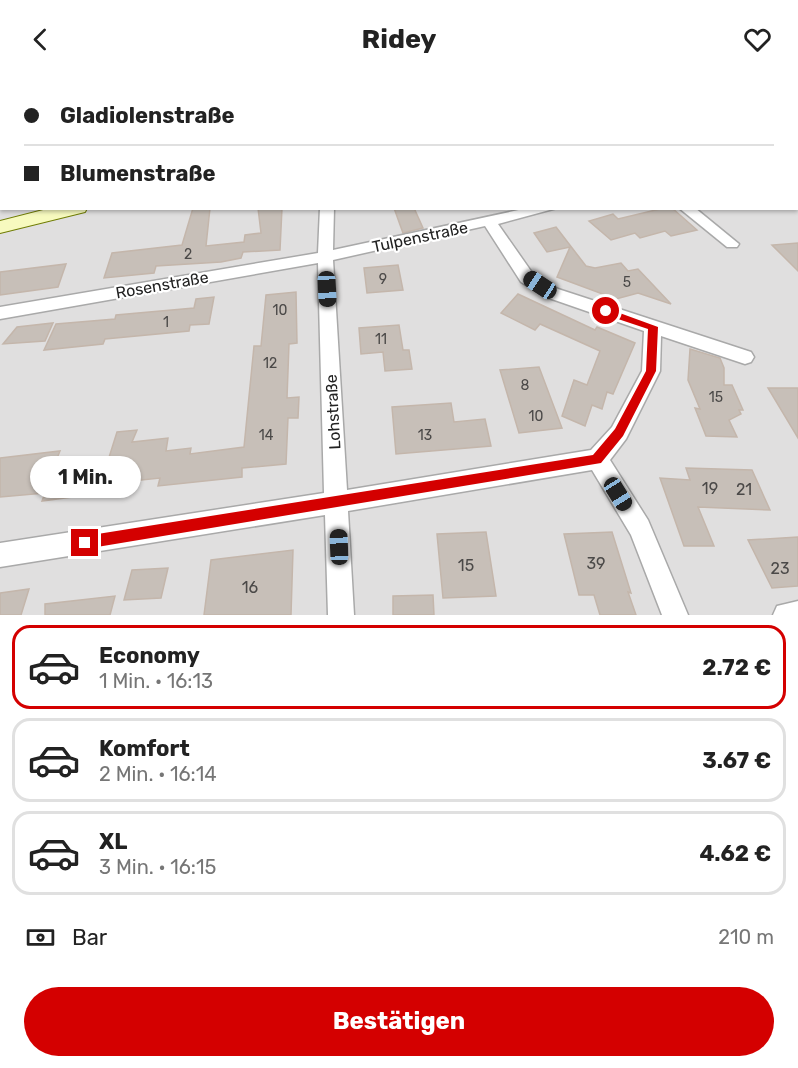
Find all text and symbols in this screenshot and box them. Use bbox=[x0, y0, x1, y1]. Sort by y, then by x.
icon: back bbox=[24, 23, 57, 56]
text: Ridey bbox=[362, 23, 436, 55]
icon: heart bbox=[741, 23, 774, 56]
text: Gladiolenstraße bbox=[60, 102, 235, 129]
text: Blumenstraße bbox=[60, 160, 216, 187]
street label: Tulpenstraße bbox=[370, 218, 470, 256]
house number: 2 bbox=[184, 246, 192, 263]
street label: Rosenstraße bbox=[114, 267, 210, 303]
car bbox=[520, 268, 560, 302]
car bbox=[317, 271, 337, 307]
house number: 9 bbox=[379, 271, 387, 288]
house number: 5 bbox=[623, 274, 631, 291]
route start bbox=[592, 297, 619, 324]
house number: 10 bbox=[273, 302, 288, 319]
house number: 1 bbox=[163, 314, 169, 331]
house number: 11 bbox=[375, 331, 387, 348]
house number: 12 bbox=[263, 355, 277, 372]
street label: Lohstraße bbox=[322, 374, 344, 450]
house number: 8 bbox=[521, 377, 530, 394]
house number: 15 bbox=[709, 389, 723, 406]
house number: 10 bbox=[529, 408, 544, 425]
house number: 14 bbox=[259, 427, 274, 444]
house number: 13 bbox=[418, 427, 432, 444]
callout: 1 Min. bbox=[29, 456, 140, 498]
text: 1 Min. bbox=[58, 465, 113, 489]
car bbox=[601, 474, 635, 514]
house number: 19 bbox=[702, 479, 718, 498]
house number: 21 bbox=[736, 480, 752, 499]
route end bbox=[71, 529, 98, 556]
car bbox=[329, 529, 349, 565]
house number: 39 bbox=[586, 554, 606, 573]
house number: 15 bbox=[458, 556, 474, 575]
house number: 23 bbox=[770, 559, 790, 578]
house number: 16 bbox=[242, 578, 259, 597]
icon: car bbox=[27, 640, 81, 694]
text: Economy bbox=[99, 642, 200, 669]
text: 2.72 € bbox=[702, 654, 771, 681]
text: 1 Min. · 16:13 bbox=[99, 669, 213, 693]
icon: car bbox=[27, 733, 81, 787]
text: Komfort bbox=[99, 735, 190, 762]
text: 3.67 € bbox=[702, 747, 771, 774]
text: 2 Min. · 16:14 bbox=[99, 762, 217, 786]
icon: car bbox=[27, 826, 81, 880]
text: XL bbox=[99, 828, 127, 855]
text: 4.62 € bbox=[699, 840, 771, 867]
text: 3 Min. · 16:15 bbox=[99, 855, 216, 879]
icon: cash bbox=[24, 921, 57, 954]
text: Bar bbox=[72, 924, 107, 951]
text: 210 m bbox=[718, 925, 774, 949]
button: Bestätigen bbox=[24, 987, 774, 1056]

